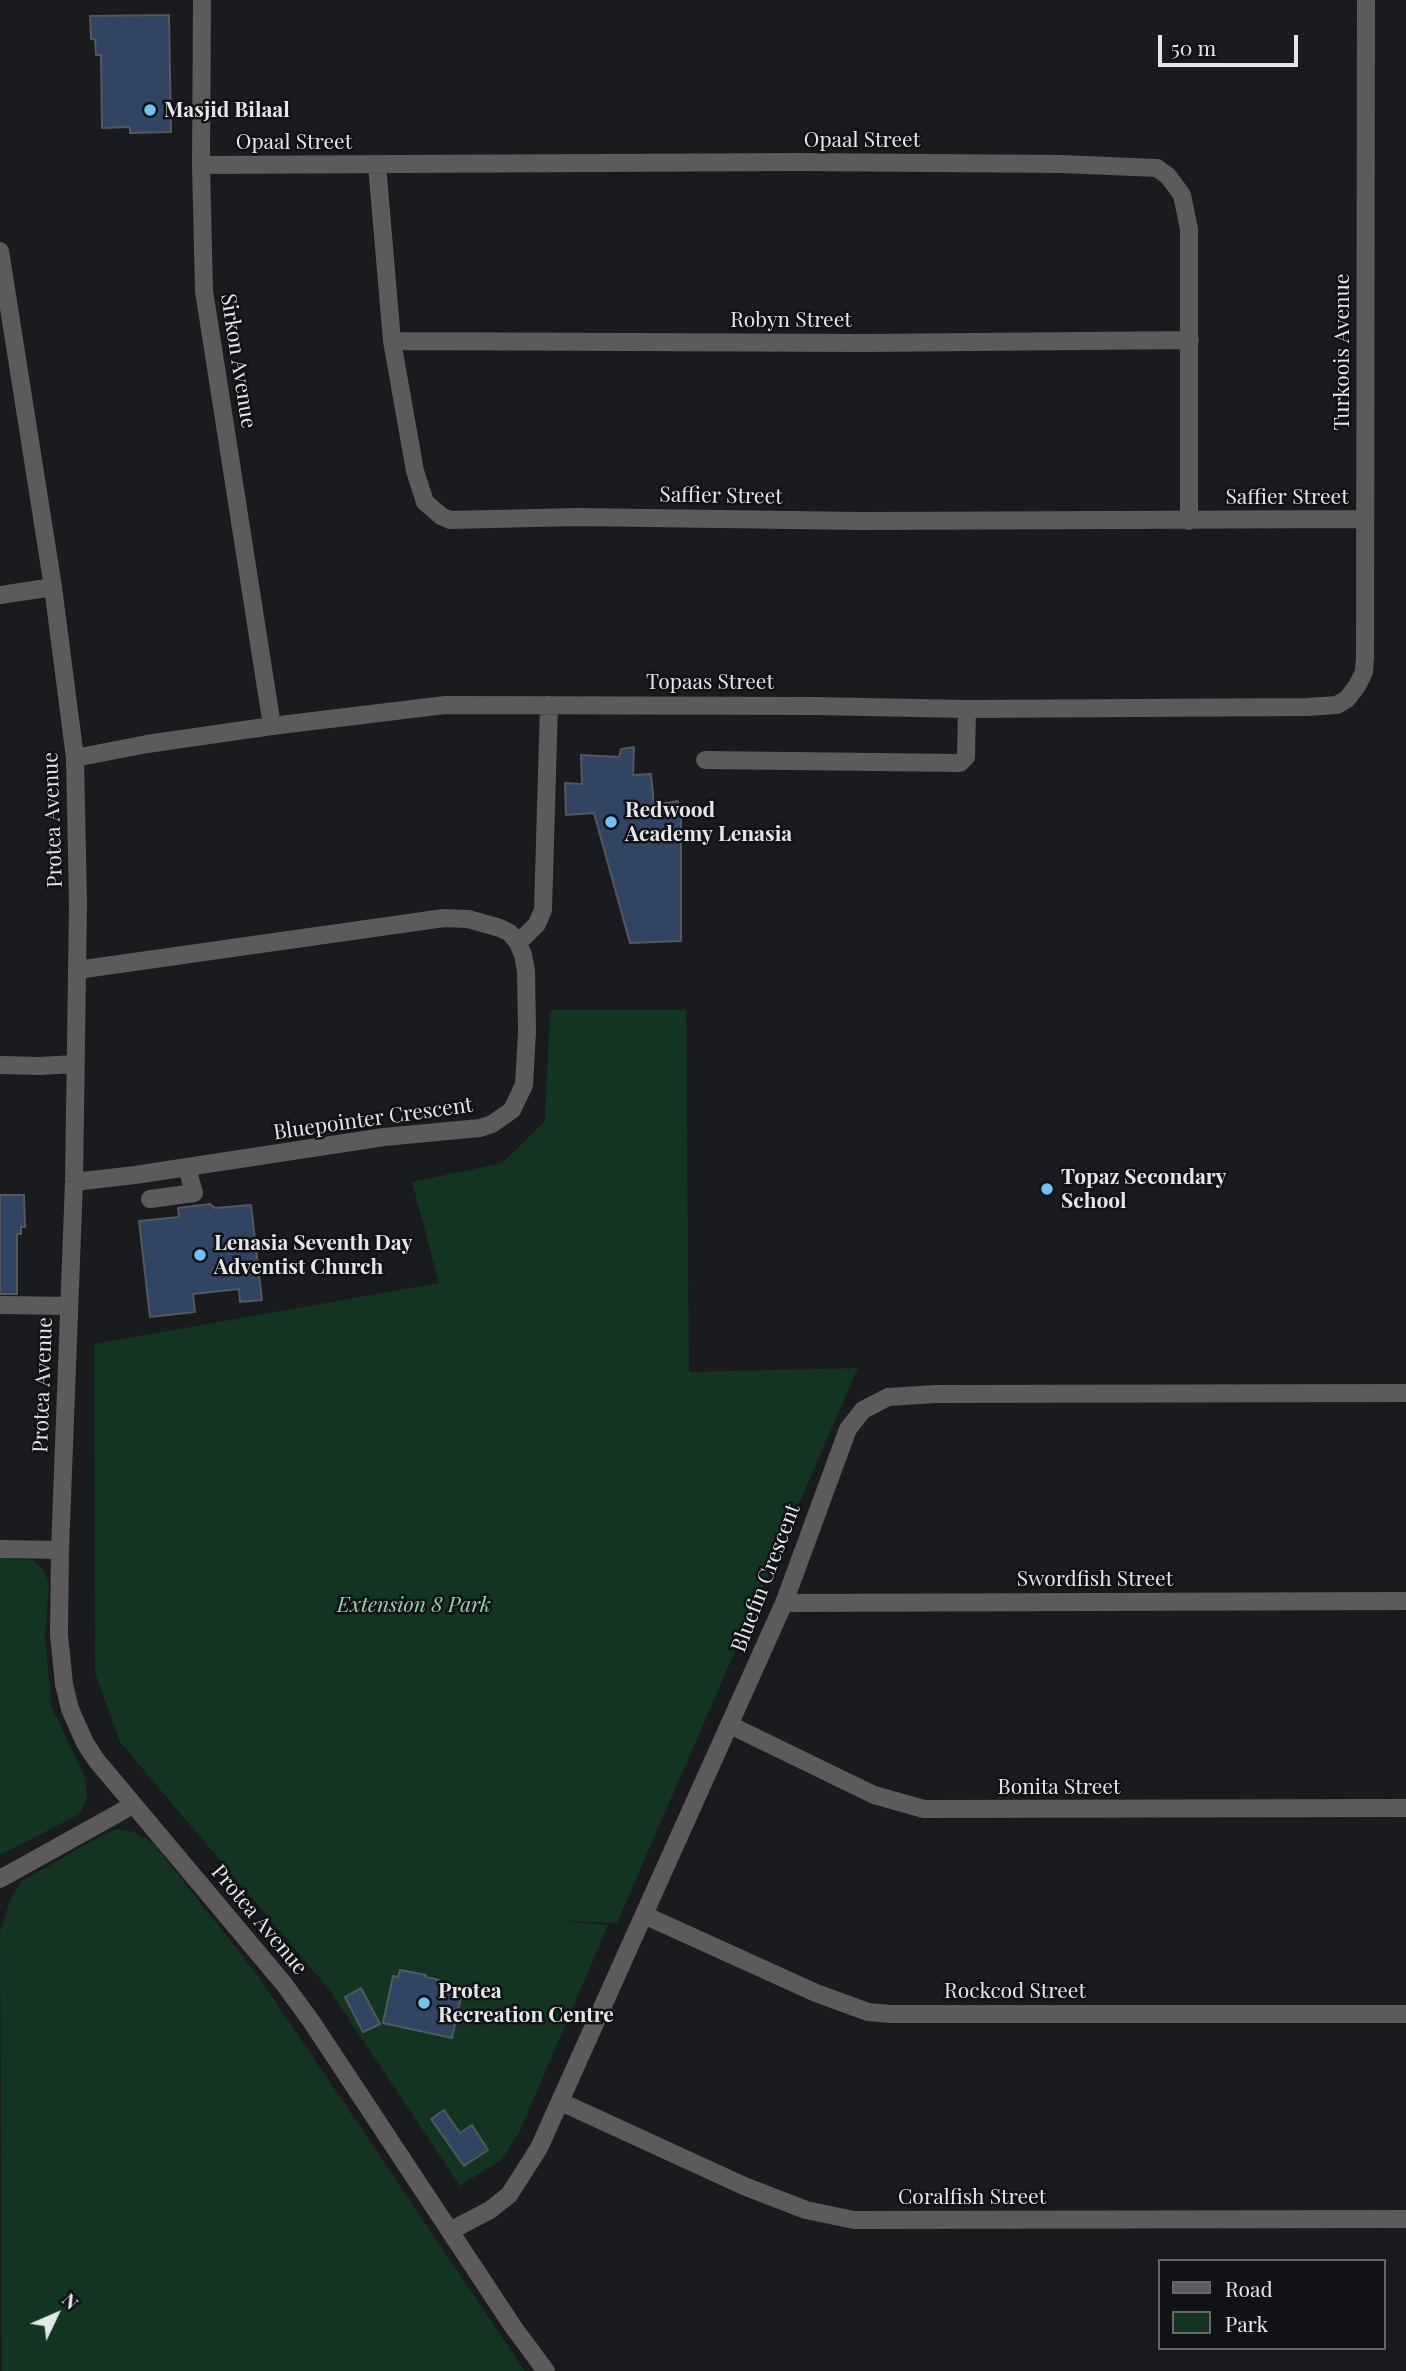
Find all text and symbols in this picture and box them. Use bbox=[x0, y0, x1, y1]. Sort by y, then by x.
scale bar bbox=[1161, 21, 1301, 65]
text: 50 m bbox=[1171, 33, 1216, 61]
place label: Masjid Bilaal bbox=[164, 97, 290, 123]
marker: Masjid Bilaal bbox=[142, 102, 158, 118]
street label: Opaal Street bbox=[804, 127, 920, 153]
street label: Opaal Street bbox=[236, 129, 352, 155]
street label: Turkoois Avenue bbox=[1329, 274, 1355, 430]
street label: Sirkon Avenue bbox=[215, 292, 261, 430]
street label: Robyn Street bbox=[730, 307, 852, 333]
street label: Saffier Street bbox=[659, 482, 783, 510]
street label: Saffier Street bbox=[1225, 484, 1349, 510]
street label: Topaas Street bbox=[646, 669, 774, 695]
street label: Protea Avenue bbox=[38, 752, 68, 888]
place label: Redwood Academy Lenasia bbox=[625, 797, 792, 847]
marker: Redwood Academy Lenasia bbox=[603, 814, 619, 830]
street label: Bluepointer Crescent bbox=[272, 1093, 474, 1145]
place label: Topaz Secondary School bbox=[1061, 1164, 1227, 1214]
marker: Topaz Secondary School bbox=[1039, 1181, 1055, 1197]
place label: Lenasia Seventh Day Adventist Church bbox=[214, 1230, 412, 1280]
marker: Lenasia Seventh Day Adventist Church bbox=[192, 1247, 208, 1263]
street label: Protea Avenue bbox=[28, 1317, 58, 1453]
street label: Bluefin Crescent bbox=[726, 1500, 806, 1656]
street label: Swordfish Street bbox=[1017, 1566, 1173, 1592]
park label: Extension 8 Park bbox=[337, 1592, 491, 1618]
street label: Bonita Street bbox=[998, 1774, 1120, 1800]
street label: Protea Avenue bbox=[206, 1860, 312, 1980]
place label: Protea Recreation Centre bbox=[438, 1978, 614, 2028]
street label: Rockcod Street bbox=[944, 1978, 1086, 2004]
marker: Protea Recreation Centre bbox=[416, 1995, 432, 2011]
street label: Coralfish Street bbox=[898, 2184, 1046, 2210]
legend bbox=[1158, 2259, 1385, 2350]
text: Road bbox=[1225, 2274, 1273, 2302]
north arrow bbox=[21, 2280, 91, 2350]
text: N bbox=[57, 2286, 85, 2314]
text: Park bbox=[1225, 2309, 1268, 2337]

